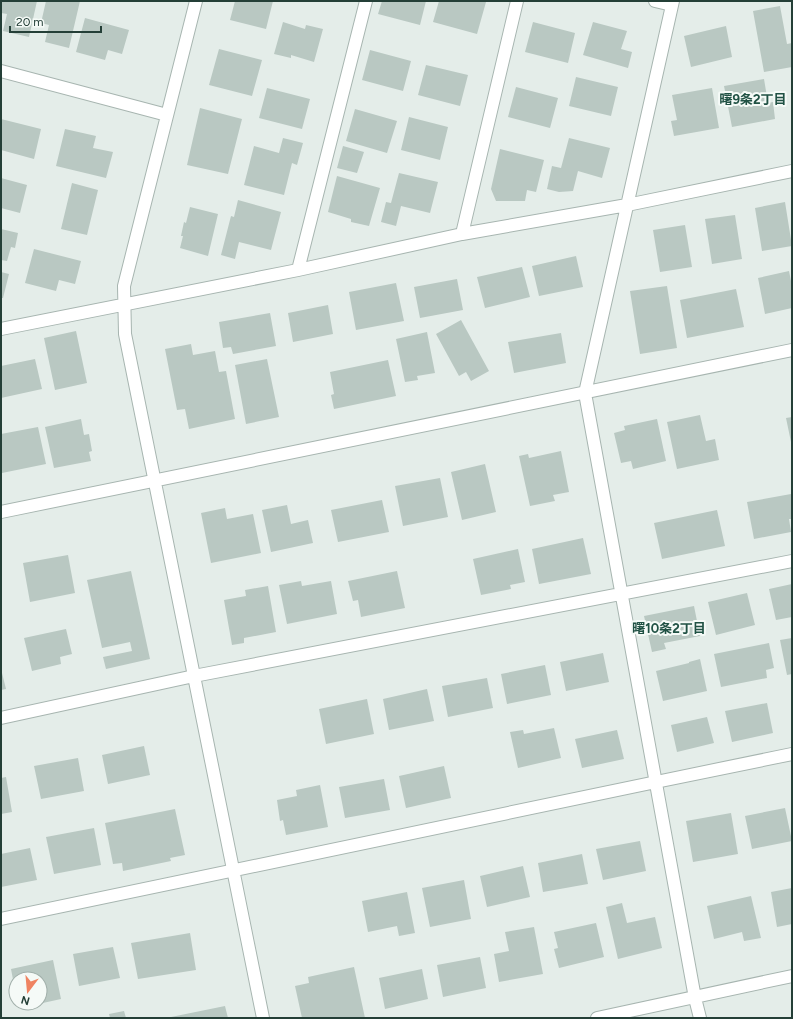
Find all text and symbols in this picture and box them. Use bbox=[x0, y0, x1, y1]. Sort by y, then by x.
scale bar bbox=[10, 8, 101, 34]
text: 20 m bbox=[16, 15, 44, 29]
district label: 曙9条2丁目 bbox=[719, 92, 787, 107]
district label: 曙10条2丁目 bbox=[632, 621, 706, 636]
north arrow bbox=[8, 971, 48, 1011]
text: N bbox=[19, 993, 31, 1008]

